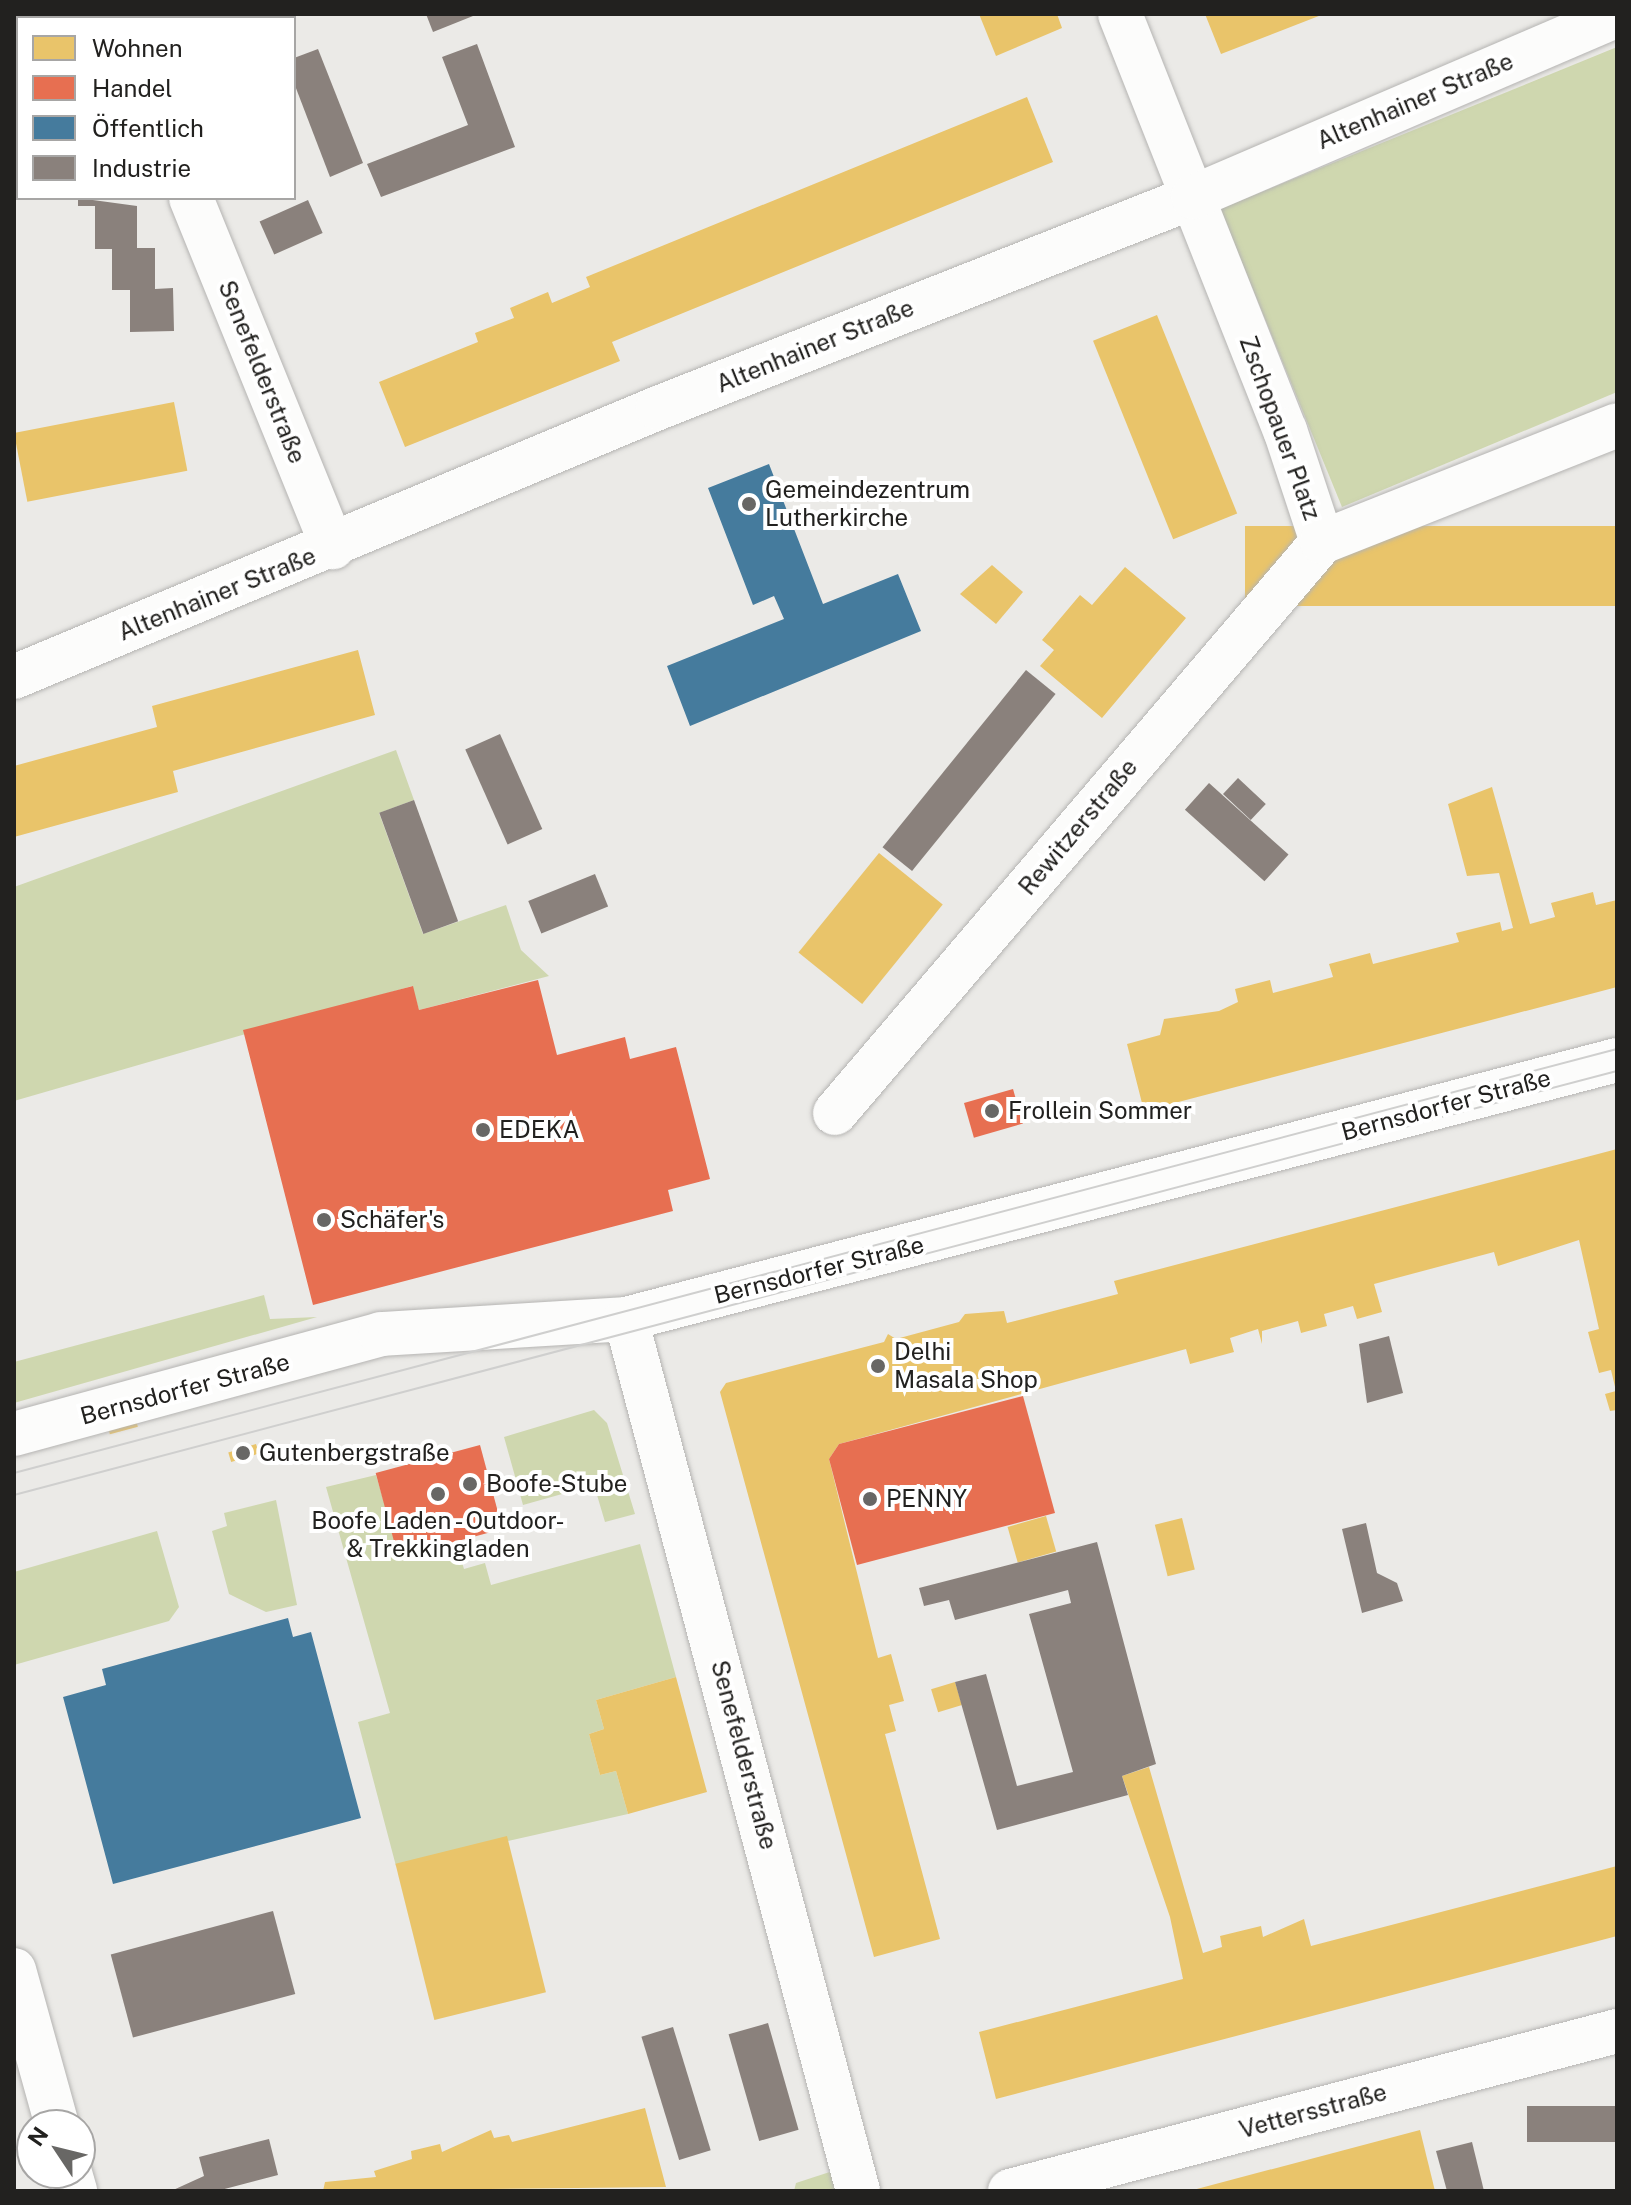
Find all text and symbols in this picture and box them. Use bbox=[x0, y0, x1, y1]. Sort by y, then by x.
legend bbox=[16, 16, 296, 200]
text: Wohnen bbox=[92, 34, 183, 62]
street label: Altenhainer Straße bbox=[1312, 47, 1518, 155]
text: Handel bbox=[92, 74, 173, 102]
text: Öffentlich bbox=[92, 114, 204, 142]
text: Industrie bbox=[92, 154, 191, 182]
street label: Senefelderstraße bbox=[212, 276, 312, 468]
street label: Altenhainer Straße bbox=[712, 293, 918, 399]
street label: Zschopauer Platz bbox=[1233, 332, 1327, 524]
place label: Gemeindezentrum Lutherkirche bbox=[765, 476, 970, 532]
marker: Gemeindezentrum Lutherkirche bbox=[740, 495, 758, 513]
street label: Altenhainer Straße bbox=[114, 541, 320, 647]
street label: Rewitzerstraße bbox=[1013, 753, 1143, 901]
street label: Bernsdorfer Straße bbox=[1338, 1063, 1554, 1147]
place label: Frollein Sommer bbox=[1008, 1097, 1192, 1125]
marker: Frollein Sommer bbox=[983, 1102, 1001, 1120]
place label: EDEKA bbox=[499, 1116, 579, 1144]
marker: EDEKA bbox=[474, 1121, 492, 1139]
place label: Schäfer's bbox=[340, 1206, 444, 1234]
marker: Schäfer's bbox=[315, 1211, 333, 1229]
street label: Bernsdorfer Straße bbox=[711, 1230, 927, 1310]
place label: Delhi Masala Shop bbox=[894, 1338, 1038, 1394]
street label: Bernsdorfer Straße bbox=[77, 1347, 293, 1431]
marker: Delhi Masala Shop bbox=[869, 1357, 887, 1375]
place label: Gutenbergstraße bbox=[259, 1439, 450, 1467]
marker: Gutenbergstraße bbox=[234, 1444, 252, 1462]
place label: Boofe-Stube bbox=[486, 1470, 627, 1498]
marker: Boofe-Stube bbox=[461, 1475, 479, 1493]
marker: Boofe Laden - Outdoor- & Trekkingladen bbox=[429, 1485, 447, 1503]
place label: PENNY bbox=[886, 1485, 967, 1513]
marker: PENNY bbox=[861, 1490, 879, 1508]
place label: Boofe Laden - Outdoor- & Trekkingladen bbox=[308, 1507, 568, 1563]
street label: Senefelderstraße bbox=[705, 1657, 783, 1853]
street label: Vettersstraße bbox=[1236, 2077, 1390, 2145]
north arrow bbox=[16, 2109, 96, 2189]
text: N bbox=[22, 2122, 54, 2151]

